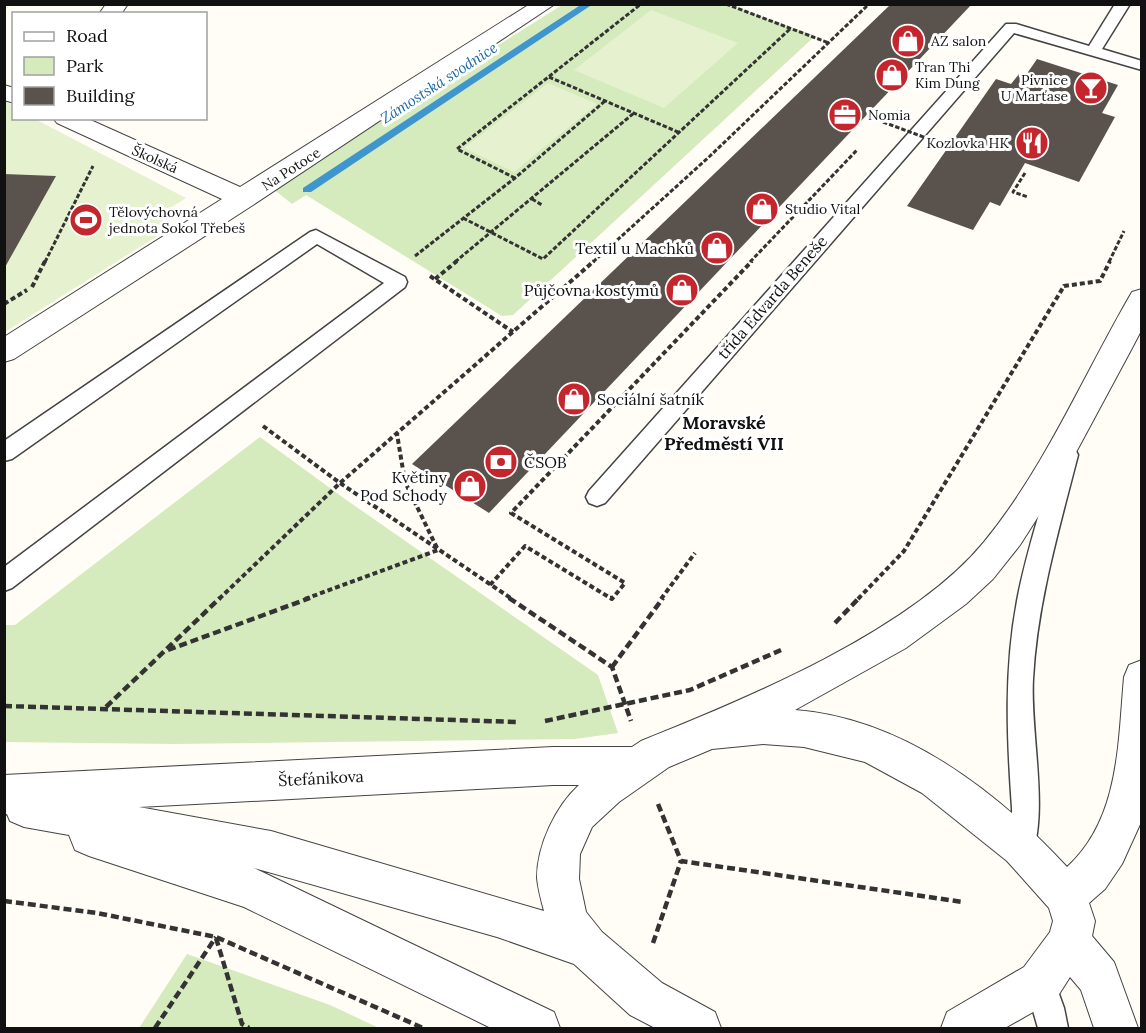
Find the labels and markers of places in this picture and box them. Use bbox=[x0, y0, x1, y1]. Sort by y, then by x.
shop icon: AZ salon bbox=[890, 23, 926, 59]
place label: AZ salon bbox=[930, 32, 987, 50]
shop icon: Tran Thi Kim Dung bbox=[874, 57, 910, 93]
place label: Tran Thi Kim Dung bbox=[915, 58, 980, 92]
bar icon: Pivnice U Marťase bbox=[1073, 70, 1109, 106]
place label: Pivnice U Marťase bbox=[1001, 71, 1068, 105]
office icon: Nomia bbox=[827, 97, 863, 133]
place label: Nomia bbox=[868, 106, 910, 124]
restaurant icon: Kozlovka HK bbox=[1014, 125, 1050, 161]
place label: Kozlovka HK bbox=[926, 134, 1009, 152]
shop icon: Studio Vital bbox=[744, 191, 780, 227]
place label: Studio Vital bbox=[785, 200, 861, 218]
sports icon: Tělovýchovná jednota Sokol Třebeš bbox=[68, 202, 104, 238]
place label: Tělovýchovná jednota Sokol Třebeš bbox=[107, 203, 245, 237]
shop icon: Textil u Machků bbox=[699, 230, 735, 266]
place label: Textil u Machků bbox=[575, 238, 694, 258]
shop icon: Půjčovna kostýmů bbox=[664, 272, 700, 308]
place label: Půjčovna kostýmů bbox=[524, 280, 659, 300]
shop icon: Sociální šatník bbox=[556, 381, 592, 417]
place label: Sociální šatník bbox=[597, 389, 704, 409]
bank icon: ČSOB bbox=[483, 444, 519, 480]
place label: ČSOB bbox=[524, 452, 567, 472]
place label: Květiny Pod Schody bbox=[360, 467, 448, 505]
shop icon: Květiny Pod Schody bbox=[452, 468, 488, 504]

